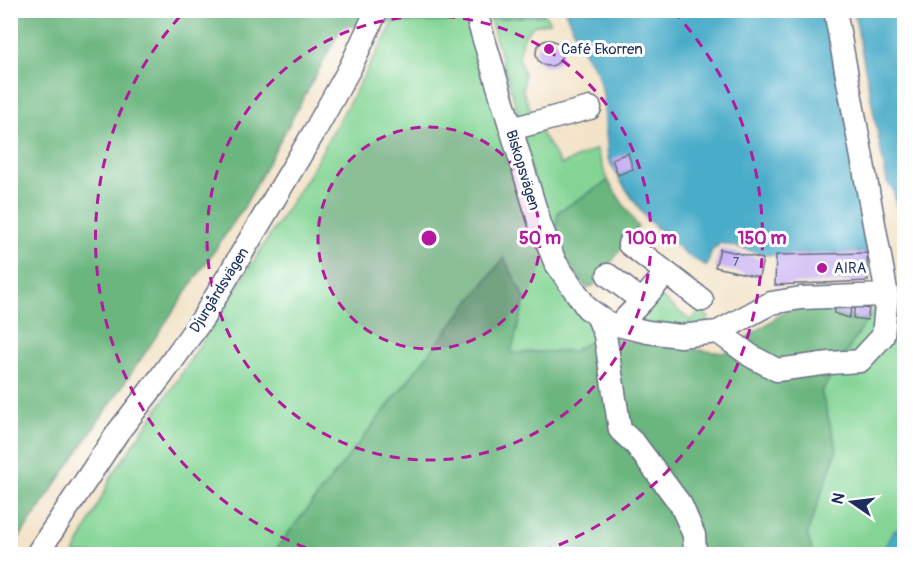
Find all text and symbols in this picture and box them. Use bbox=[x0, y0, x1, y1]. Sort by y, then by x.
place label: Café Ekorren bbox=[561, 40, 643, 59]
marker: Café Ekorren bbox=[542, 42, 556, 56]
street label: Biskopsvägen bbox=[501, 128, 544, 213]
text: 50 m bbox=[519, 227, 561, 250]
text: 100 m bbox=[625, 227, 677, 250]
text: 150 m bbox=[738, 227, 787, 250]
centre of rings bbox=[419, 228, 439, 248]
street label: Djurgårdsvägen bbox=[186, 244, 253, 336]
house number: 7 bbox=[733, 255, 740, 270]
place label: AIRA bbox=[834, 259, 867, 278]
marker: AIRA bbox=[815, 261, 829, 275]
north arrow bbox=[822, 472, 882, 532]
text: N bbox=[827, 491, 849, 506]

